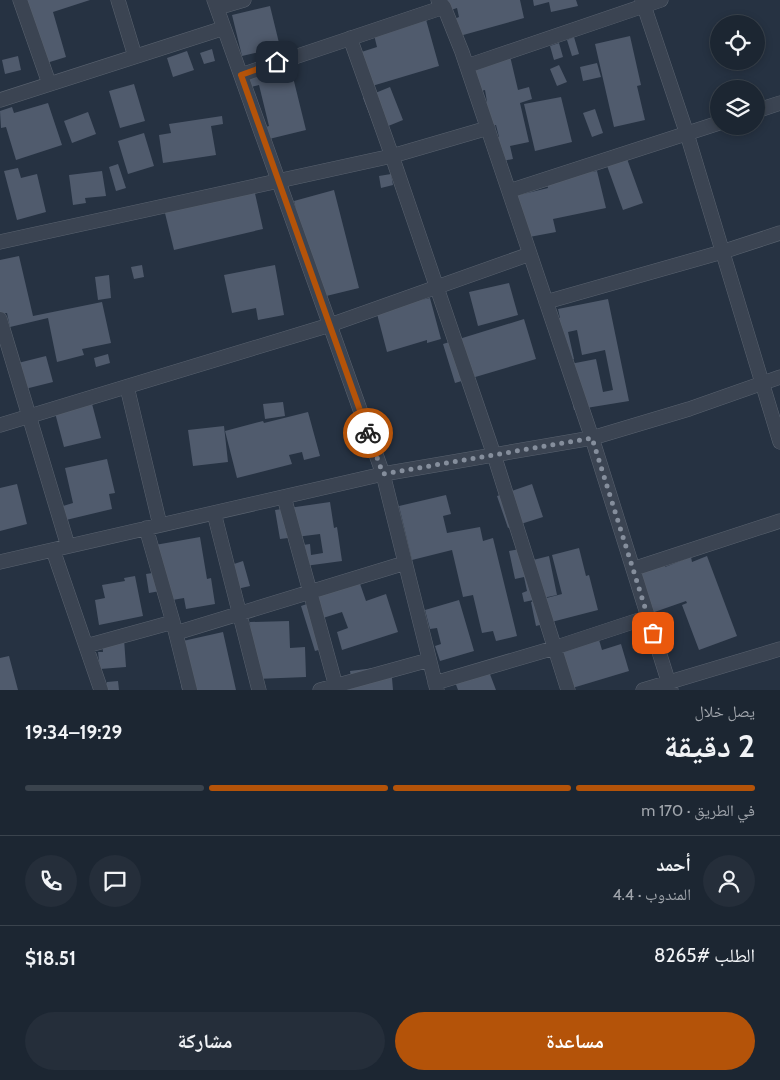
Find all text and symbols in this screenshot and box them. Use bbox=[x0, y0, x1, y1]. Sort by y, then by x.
map controls bbox=[710, 15, 765, 135]
button: locate bbox=[710, 15, 765, 70]
pin bbox=[256, 41, 298, 83]
icon: home bbox=[263, 48, 291, 76]
button: layers bbox=[710, 80, 765, 135]
courier bbox=[343, 408, 393, 458]
icon: bike bbox=[354, 419, 382, 447]
pin bbox=[632, 612, 674, 654]
icon: bag bbox=[639, 619, 667, 647]
text: يصل خلال bbox=[695, 702, 755, 721]
text: 19:29–19:34 bbox=[25, 721, 122, 744]
text: 2 دقيقة bbox=[664, 726, 755, 765]
text: في الطريق · 170 m bbox=[641, 801, 755, 820]
text: أحمد bbox=[656, 853, 691, 876]
button: phone bbox=[25, 855, 77, 907]
button: chat bbox=[89, 855, 141, 907]
button: person bbox=[703, 855, 755, 907]
text: المندوب · 4.4 bbox=[612, 885, 691, 904]
text: الطلب #8265 bbox=[654, 944, 755, 967]
text: $18.51 bbox=[25, 947, 76, 970]
button: مشاركة bbox=[25, 1012, 385, 1070]
button: مساعدة bbox=[395, 1012, 755, 1070]

